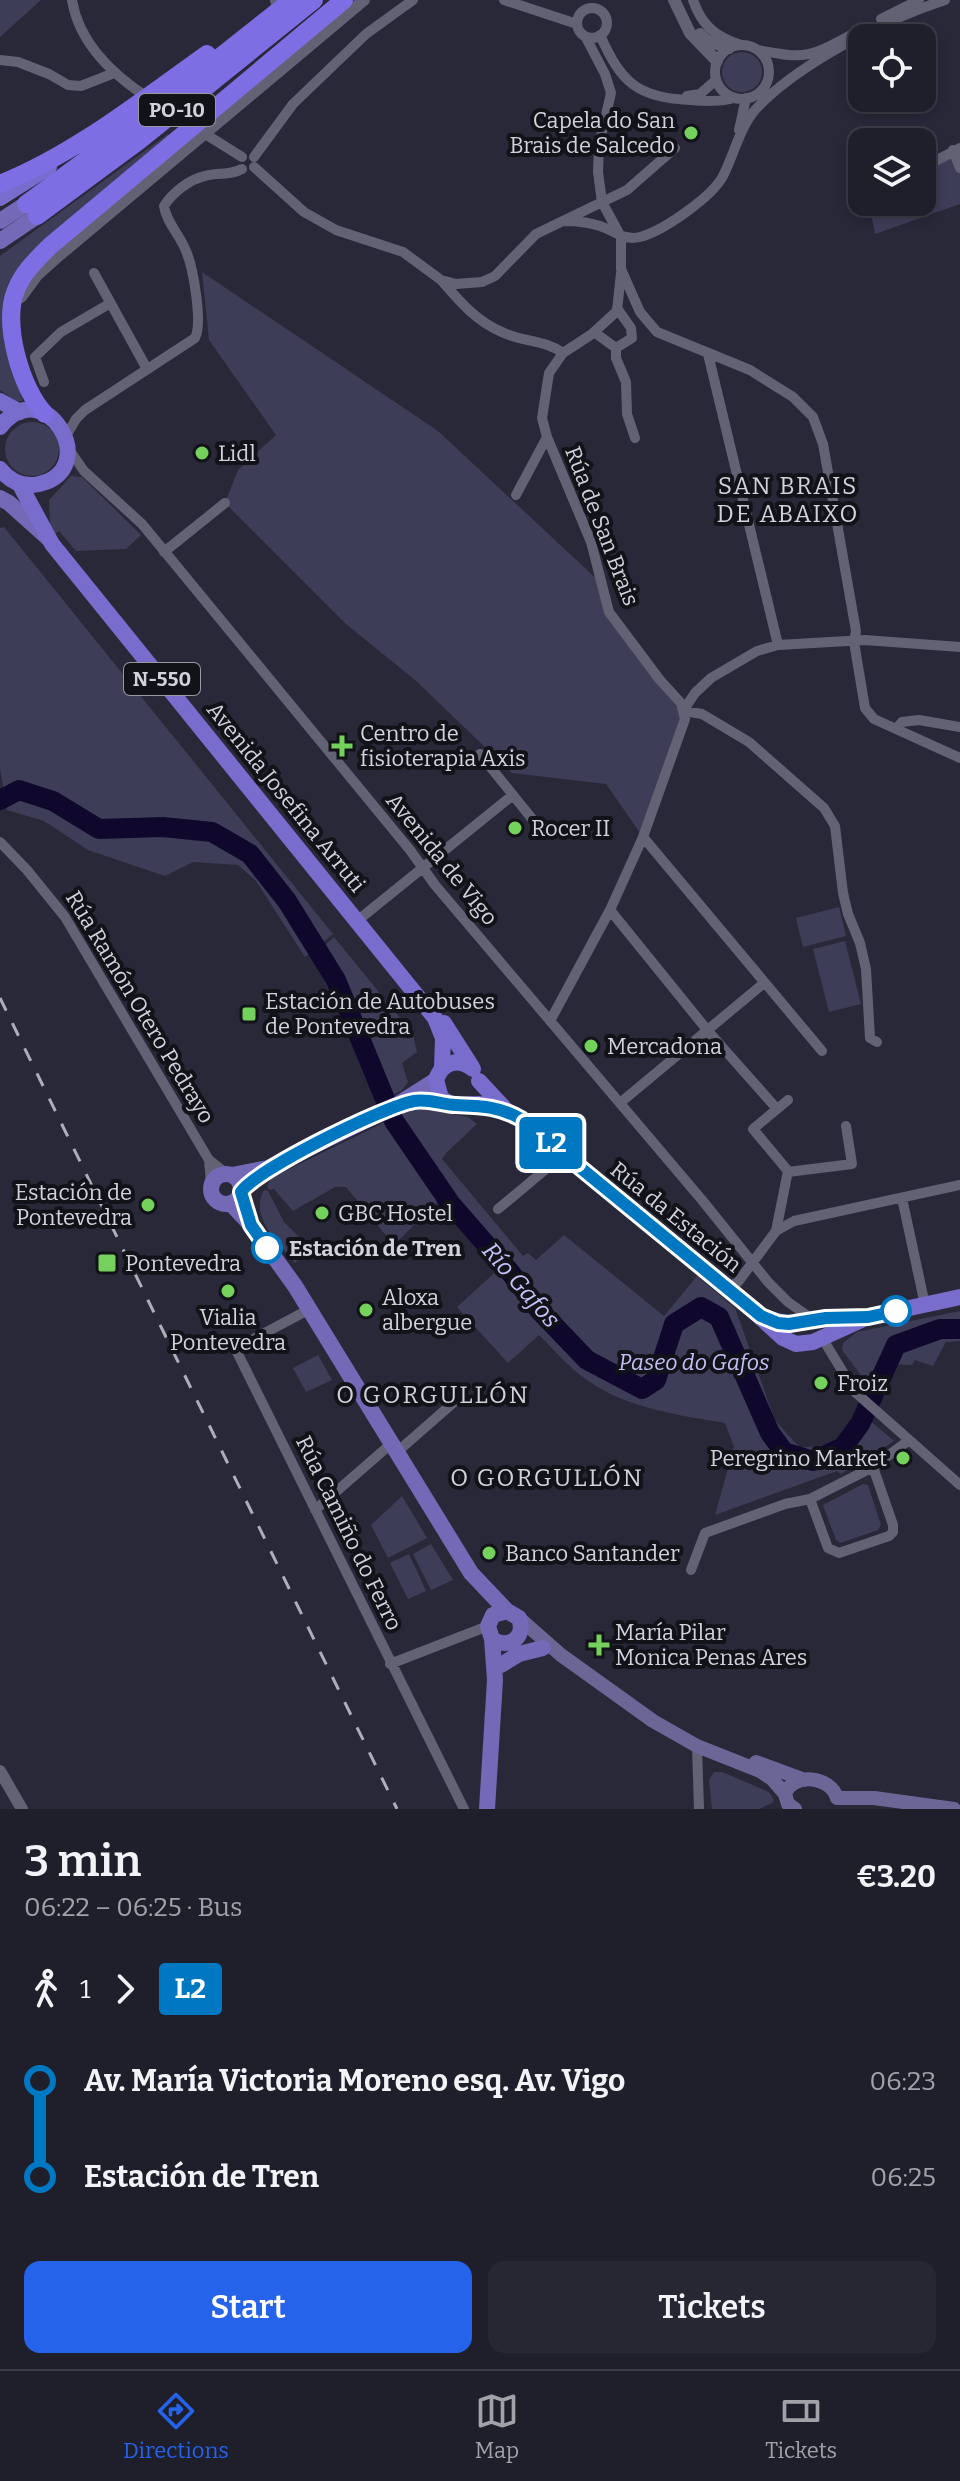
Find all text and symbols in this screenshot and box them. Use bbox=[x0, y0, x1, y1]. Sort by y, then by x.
map controls bbox=[848, 24, 936, 216]
button: locate bbox=[848, 24, 936, 112]
road number: PO-10 bbox=[139, 94, 215, 126]
place label: Capela do San Brais de Salcedo bbox=[510, 107, 675, 159]
marker: Capela do San Brais de Salcedo bbox=[682, 124, 700, 142]
button: layers bbox=[848, 128, 936, 216]
place label: Lidl bbox=[218, 440, 256, 467]
street label: Rúa de San Brais bbox=[559, 442, 645, 610]
marker: Lidl bbox=[193, 444, 211, 462]
district label: SAN BRAIS DE ABAIXO bbox=[717, 472, 859, 528]
road number: N-550 bbox=[124, 663, 200, 695]
street label: Avenida Josefina Arruti bbox=[201, 697, 371, 898]
place label: Centro de fisioterapia Axis bbox=[360, 720, 525, 772]
marker: Centro de fisioterapia Axis bbox=[331, 735, 353, 757]
street label: Avenida de Vigo bbox=[380, 787, 504, 931]
place label: Rocer II bbox=[531, 815, 610, 842]
marker: Rocer II bbox=[506, 819, 524, 837]
street label: Rúa Ramón Otero Pedrayo bbox=[60, 886, 220, 1128]
place label: Estación de Autobuses de Pontevedra bbox=[265, 988, 495, 1040]
marker: Estación de Autobuses de Pontevedra bbox=[240, 1005, 258, 1023]
place label: Mercadona bbox=[607, 1033, 722, 1060]
marker: Mercadona bbox=[582, 1037, 600, 1055]
line badge: L2 bbox=[515, 1117, 587, 1169]
text: L2 bbox=[535, 1126, 567, 1159]
street label: Rúa da Estación bbox=[605, 1156, 747, 1278]
place label: Estación de Pontevedra bbox=[15, 1179, 132, 1231]
marker: Estación de Pontevedra bbox=[139, 1196, 157, 1214]
place label: GBC Hostel bbox=[338, 1200, 453, 1227]
marker: GBC Hostel bbox=[313, 1204, 331, 1222]
marker: Estación de Tren bbox=[252, 1233, 282, 1263]
place label: Estación de Tren bbox=[289, 1235, 461, 1262]
water label: Río Gafos bbox=[476, 1237, 566, 1333]
place label: Pontevedra bbox=[125, 1250, 241, 1277]
marker: Pontevedra bbox=[96, 1252, 118, 1274]
marker: Vialia Pontevedra bbox=[219, 1282, 237, 1300]
place label: Aloxa albergue bbox=[382, 1284, 472, 1336]
unlabelled marker bbox=[881, 1296, 911, 1326]
marker: Aloxa albergue bbox=[357, 1301, 375, 1319]
place label: Vialia Pontevedra bbox=[170, 1304, 286, 1356]
park label: Paseo do Gafos bbox=[618, 1349, 770, 1376]
place label: Froiz bbox=[837, 1370, 888, 1397]
marker: Froiz bbox=[812, 1374, 830, 1392]
district label: O GORGULLÓN bbox=[336, 1381, 530, 1409]
street label: Rúa Camiño do Ferro bbox=[290, 1431, 408, 1635]
place label: Peregrino Market bbox=[710, 1445, 887, 1472]
marker: Peregrino Market bbox=[894, 1449, 912, 1467]
district label: O GORGULLÓN bbox=[450, 1464, 644, 1492]
place label: Banco Santander bbox=[505, 1540, 680, 1567]
marker: Banco Santander bbox=[480, 1544, 498, 1562]
place label: María Pilar Monica Penas Ares bbox=[615, 1619, 807, 1671]
marker: María Pilar Monica Penas Ares bbox=[590, 1636, 608, 1654]
text: 3 min bbox=[24, 1835, 141, 1888]
text: €3.20 bbox=[856, 1859, 936, 1895]
text: 06:22 – 06:25 · Bus bbox=[24, 1892, 242, 1923]
icon: walk bbox=[24, 1967, 68, 2011]
icon: forward bbox=[103, 1967, 147, 2011]
text: L2 bbox=[175, 1972, 206, 2005]
text: 1 bbox=[80, 1974, 91, 2005]
text: Av. María Victoria Moreno esq. Av. Vigo bbox=[84, 2063, 625, 2099]
text: 06:23 bbox=[870, 2066, 936, 2097]
text: Estación de Tren bbox=[84, 2159, 319, 2195]
text: 06:25 bbox=[871, 2162, 936, 2193]
button: Start bbox=[24, 2261, 472, 2353]
button: Tickets bbox=[488, 2261, 936, 2353]
tab: Directions bbox=[123, 2389, 229, 2464]
tab: Map bbox=[475, 2389, 519, 2464]
tab: Tickets bbox=[765, 2389, 837, 2464]

